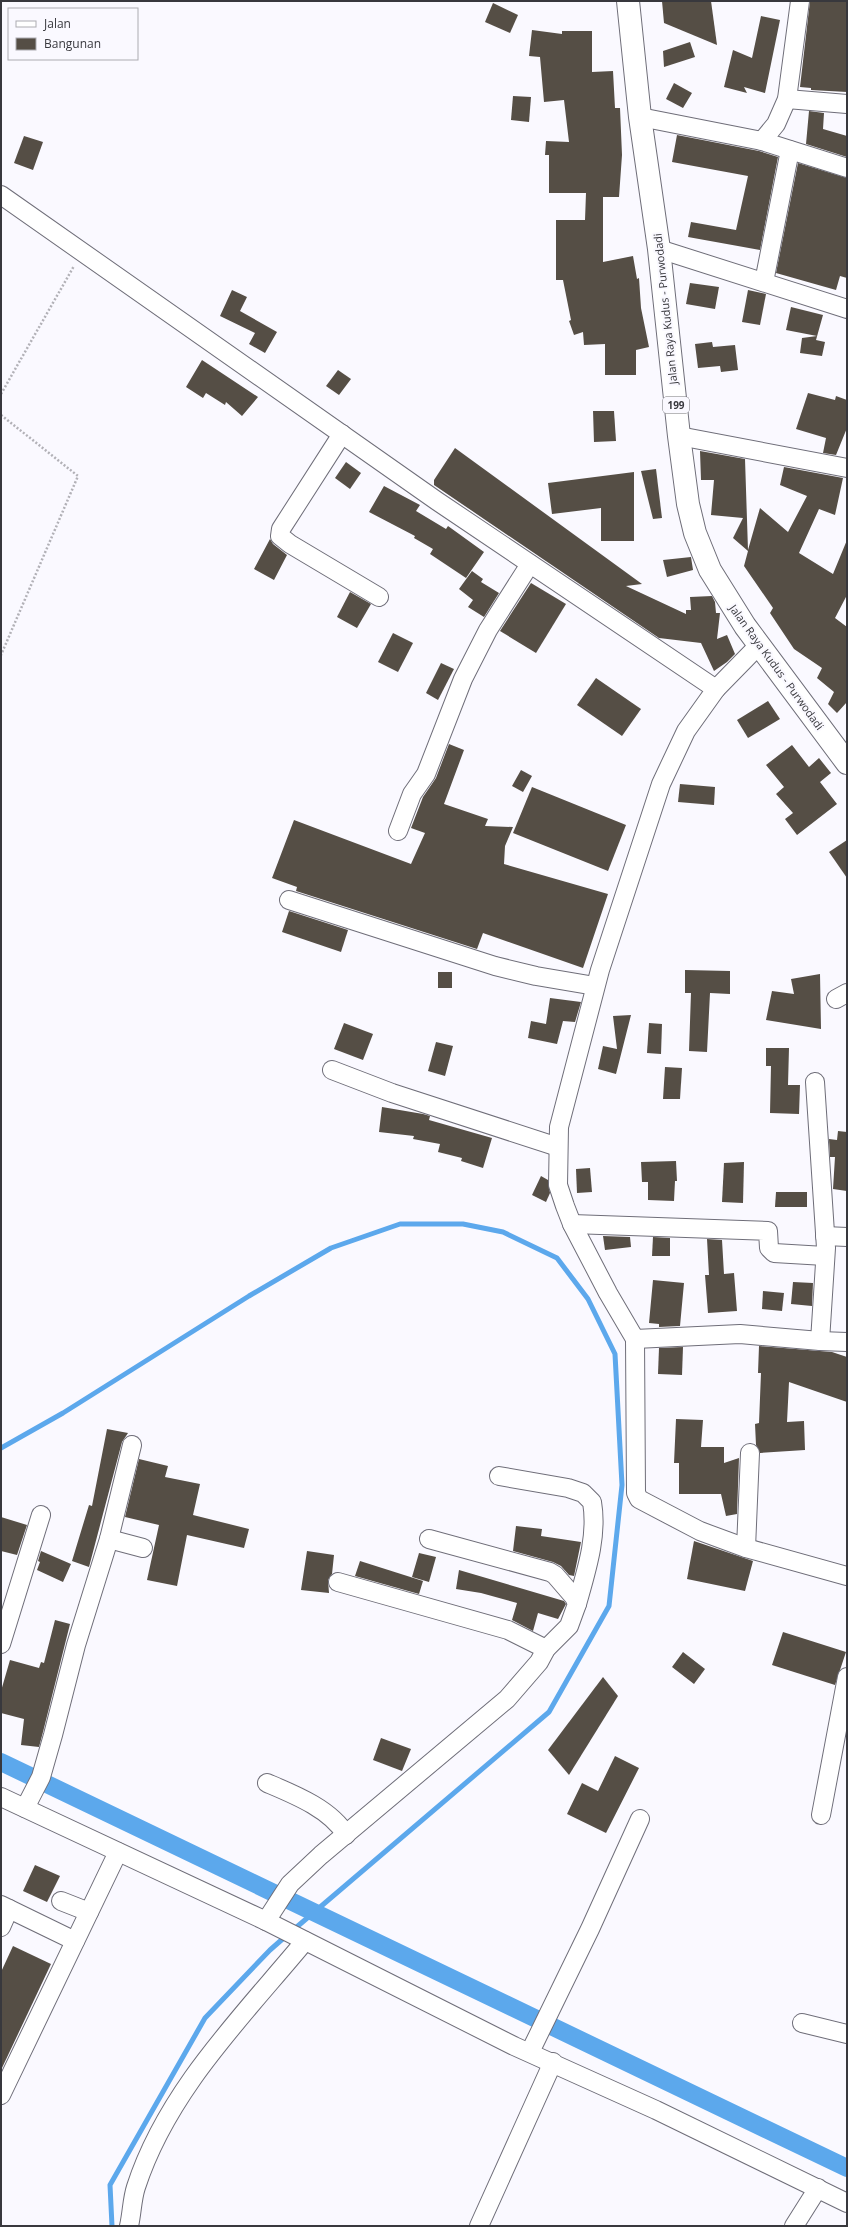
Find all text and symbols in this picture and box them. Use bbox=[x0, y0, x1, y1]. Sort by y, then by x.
legend bbox=[8, 8, 138, 60]
text: Jalan bbox=[43, 15, 71, 32]
text: Bangunan bbox=[44, 35, 101, 52]
street label: Jalan Raya Kudus - Purwodadi bbox=[650, 233, 680, 386]
road number: 199 bbox=[663, 397, 689, 413]
street label: Jalan Raya Kudus - Purwodadi bbox=[726, 600, 828, 733]

